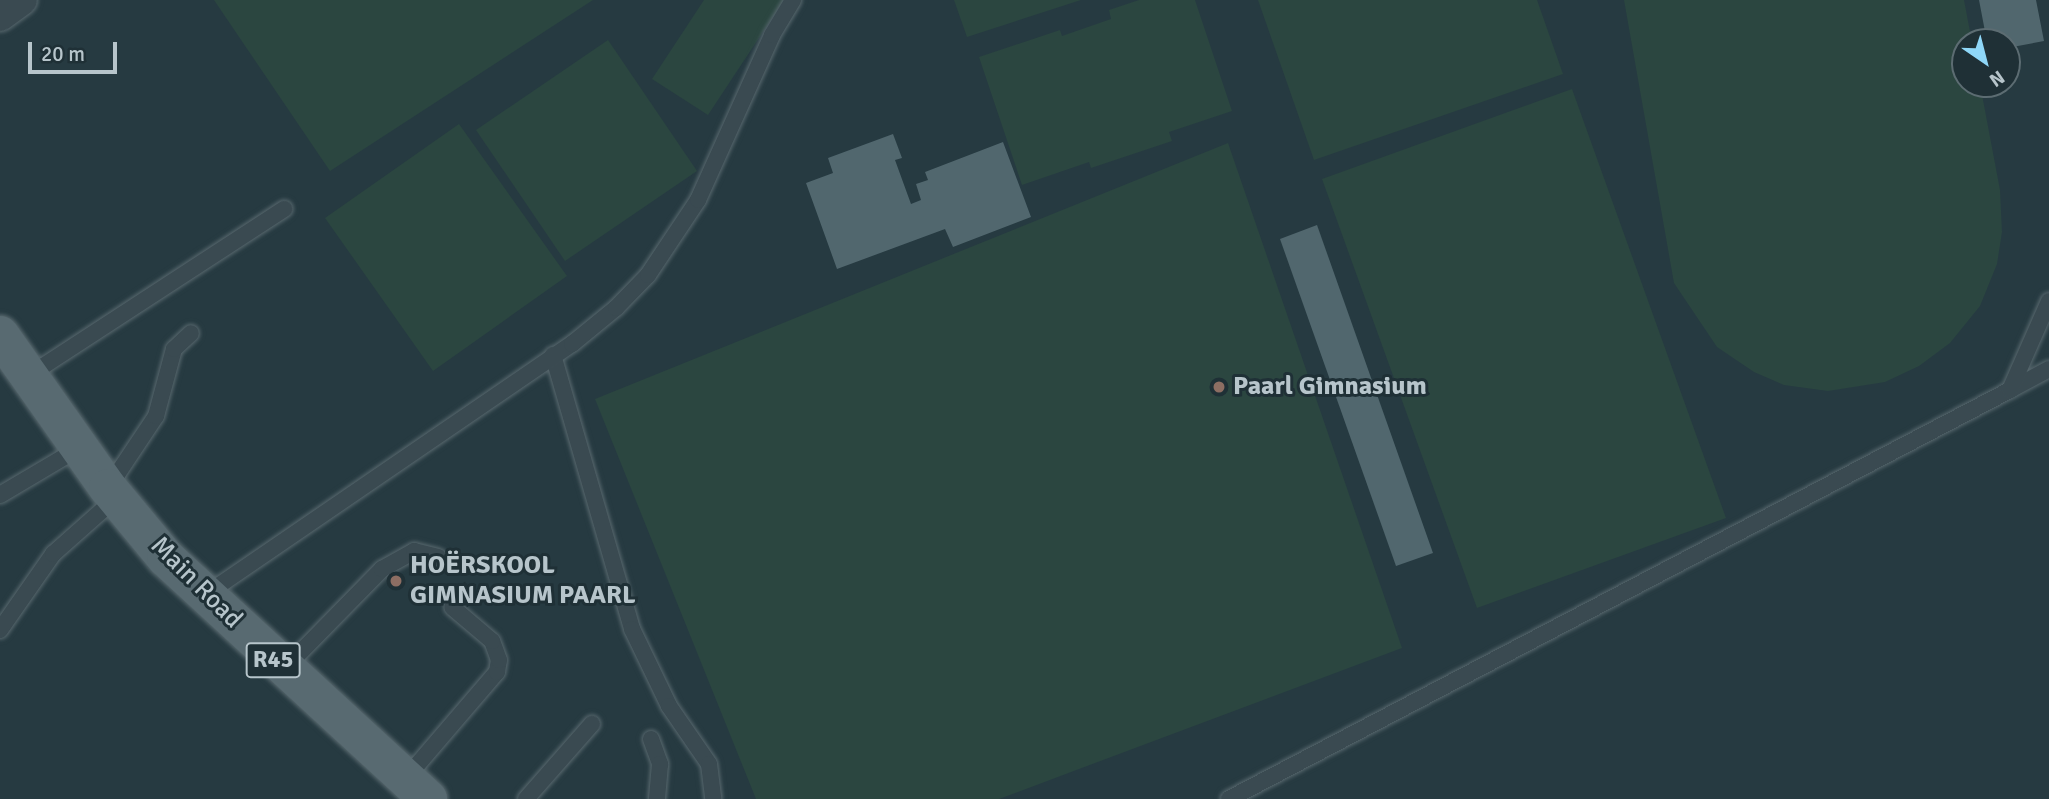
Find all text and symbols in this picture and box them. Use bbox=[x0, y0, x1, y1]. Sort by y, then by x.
scale bar bbox=[32, 28, 121, 72]
north arrow bbox=[1951, 28, 2021, 98]
text: 20 m bbox=[41, 41, 85, 67]
text: N bbox=[1985, 65, 2009, 92]
place label: Paarl Gimnasium bbox=[1233, 371, 1427, 403]
marker: Paarl Gimnasium bbox=[1211, 379, 1227, 395]
street label: Main Road bbox=[144, 531, 248, 635]
place label: HOËRSKOOL GIMNASIUM PAARL bbox=[410, 550, 636, 612]
marker: HOËRSKOOL GIMNASIUM PAARL bbox=[388, 573, 404, 589]
road number: R45 bbox=[245, 640, 301, 680]

